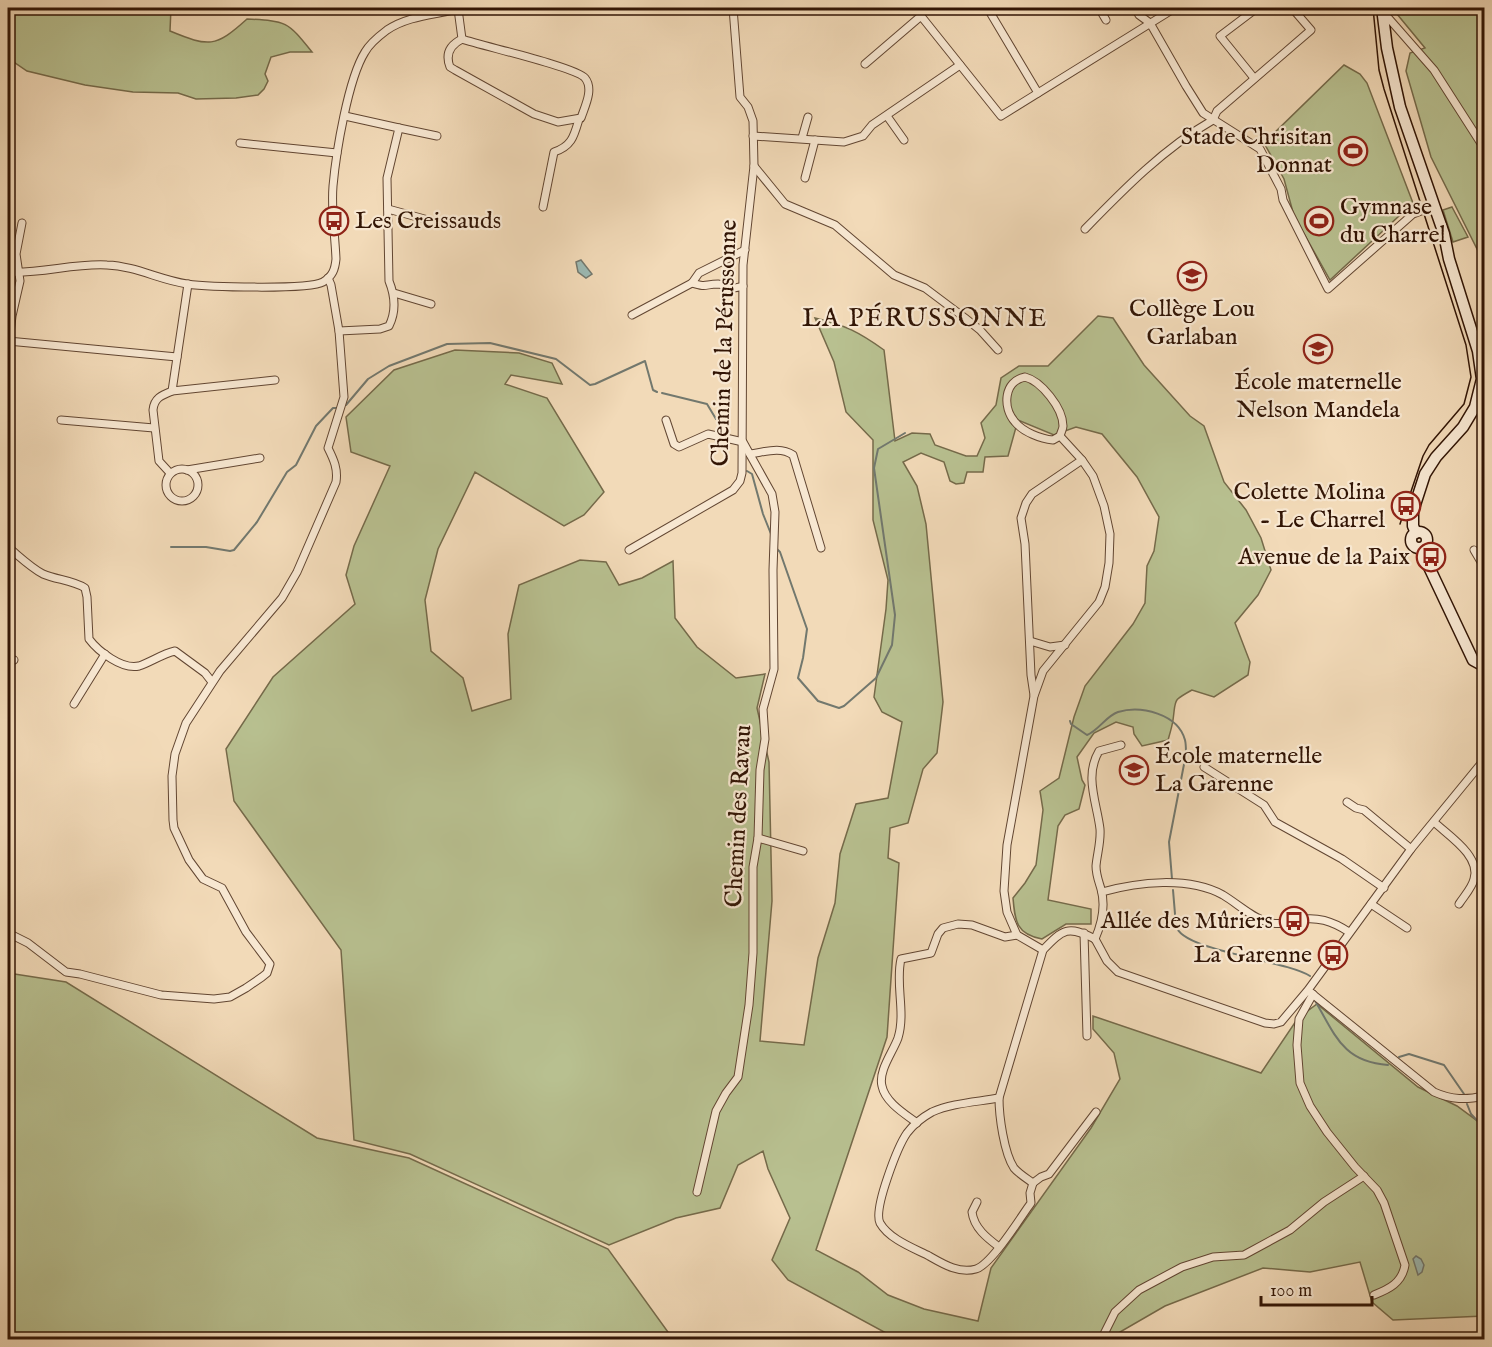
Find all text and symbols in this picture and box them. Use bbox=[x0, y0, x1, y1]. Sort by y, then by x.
place label: Stade Chrisitan Donnat bbox=[1181, 122, 1332, 181]
sports icon: Stade Chrisitan Donnat bbox=[1337, 135, 1369, 167]
place label: Gymnase du Charrel bbox=[1340, 192, 1446, 251]
bus stop icon: Les Creissauds bbox=[318, 205, 350, 237]
sports icon: Gymnase du Charrel bbox=[1303, 205, 1335, 237]
place label: Les Creissauds bbox=[355, 206, 501, 237]
street label: Chemin de la Pérussonne bbox=[705, 219, 745, 467]
school or university icon: Collège Lou Garlaban bbox=[1176, 260, 1208, 292]
place label: Collège Lou Garlaban bbox=[1129, 294, 1255, 353]
district label: LA PÉRUSSONNE bbox=[802, 302, 1048, 335]
school or university icon: École maternelle Nelson Mandela bbox=[1302, 333, 1334, 365]
place label: École maternelle Nelson Mandela bbox=[1234, 367, 1402, 426]
place label: Colette Molina - Le Charrel bbox=[1233, 477, 1386, 536]
bus stop icon: Colette Molina - Le Charrel bbox=[1390, 490, 1422, 522]
bus stop icon: Avenue de la Paix bbox=[1415, 541, 1447, 573]
place label: Avenue de la Paix bbox=[1237, 542, 1410, 573]
street label: Chemin des Ravau bbox=[719, 724, 759, 908]
place label: École maternelle La Garenne bbox=[1155, 741, 1322, 800]
school or university icon: École maternelle La Garenne bbox=[1118, 754, 1150, 786]
bus stop icon: Allée des Mûriers bbox=[1278, 905, 1310, 937]
place label: Allée des Mûriers bbox=[1100, 906, 1273, 937]
bus stop icon: La Garenne bbox=[1317, 939, 1349, 971]
place label: La Garenne bbox=[1193, 940, 1312, 971]
scale bar bbox=[1261, 1269, 1372, 1307]
text: 100 m bbox=[1270, 1280, 1312, 1303]

